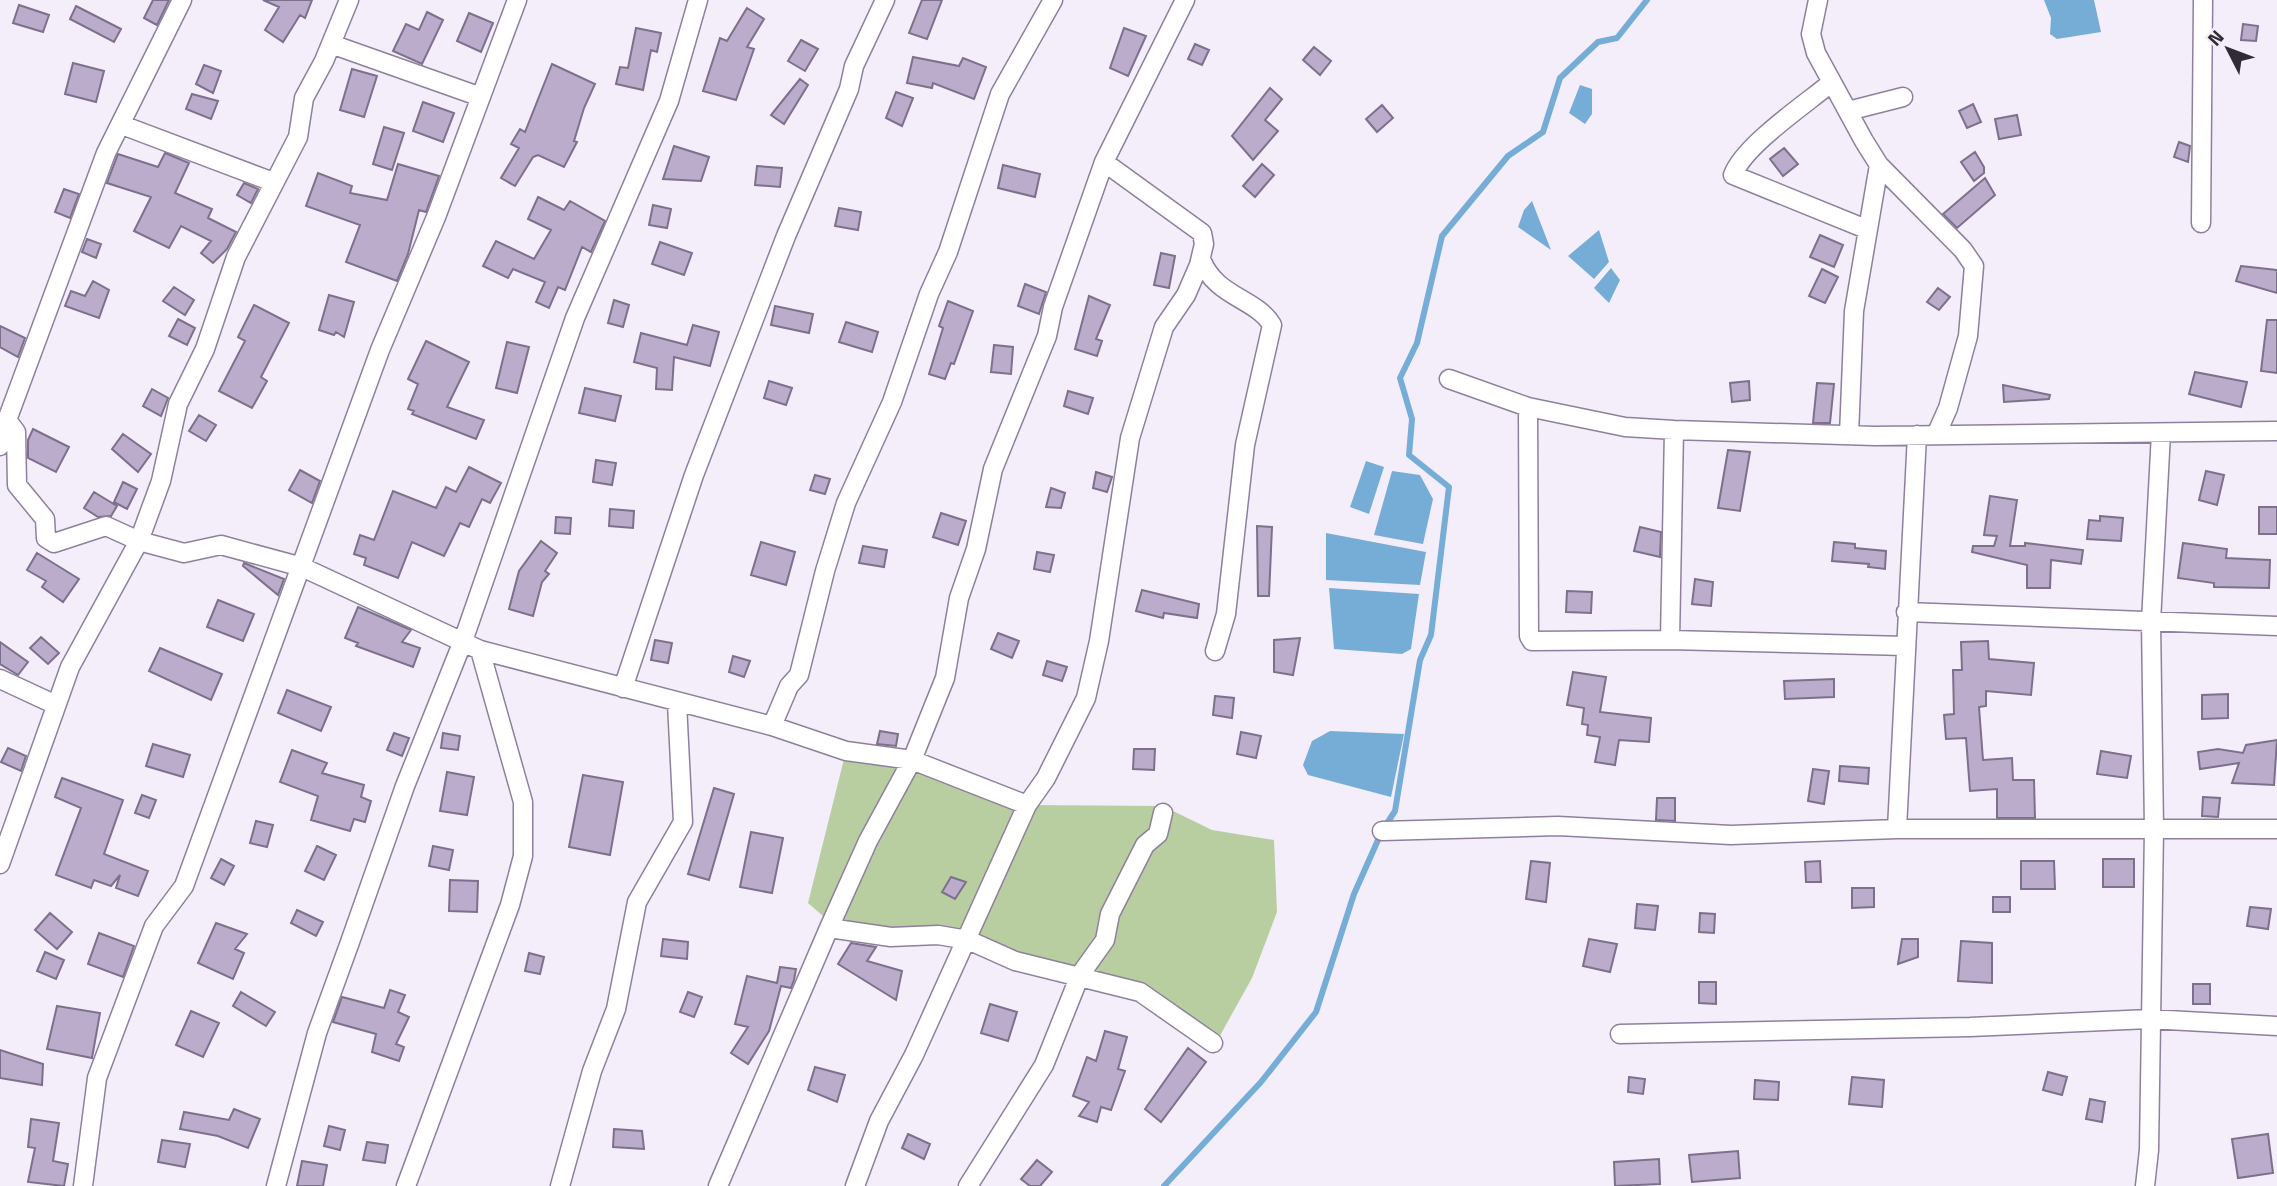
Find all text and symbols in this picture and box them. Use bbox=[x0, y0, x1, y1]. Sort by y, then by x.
north arrow bbox=[2193, 14, 2263, 84]
text: N bbox=[2200, 23, 2230, 52]

